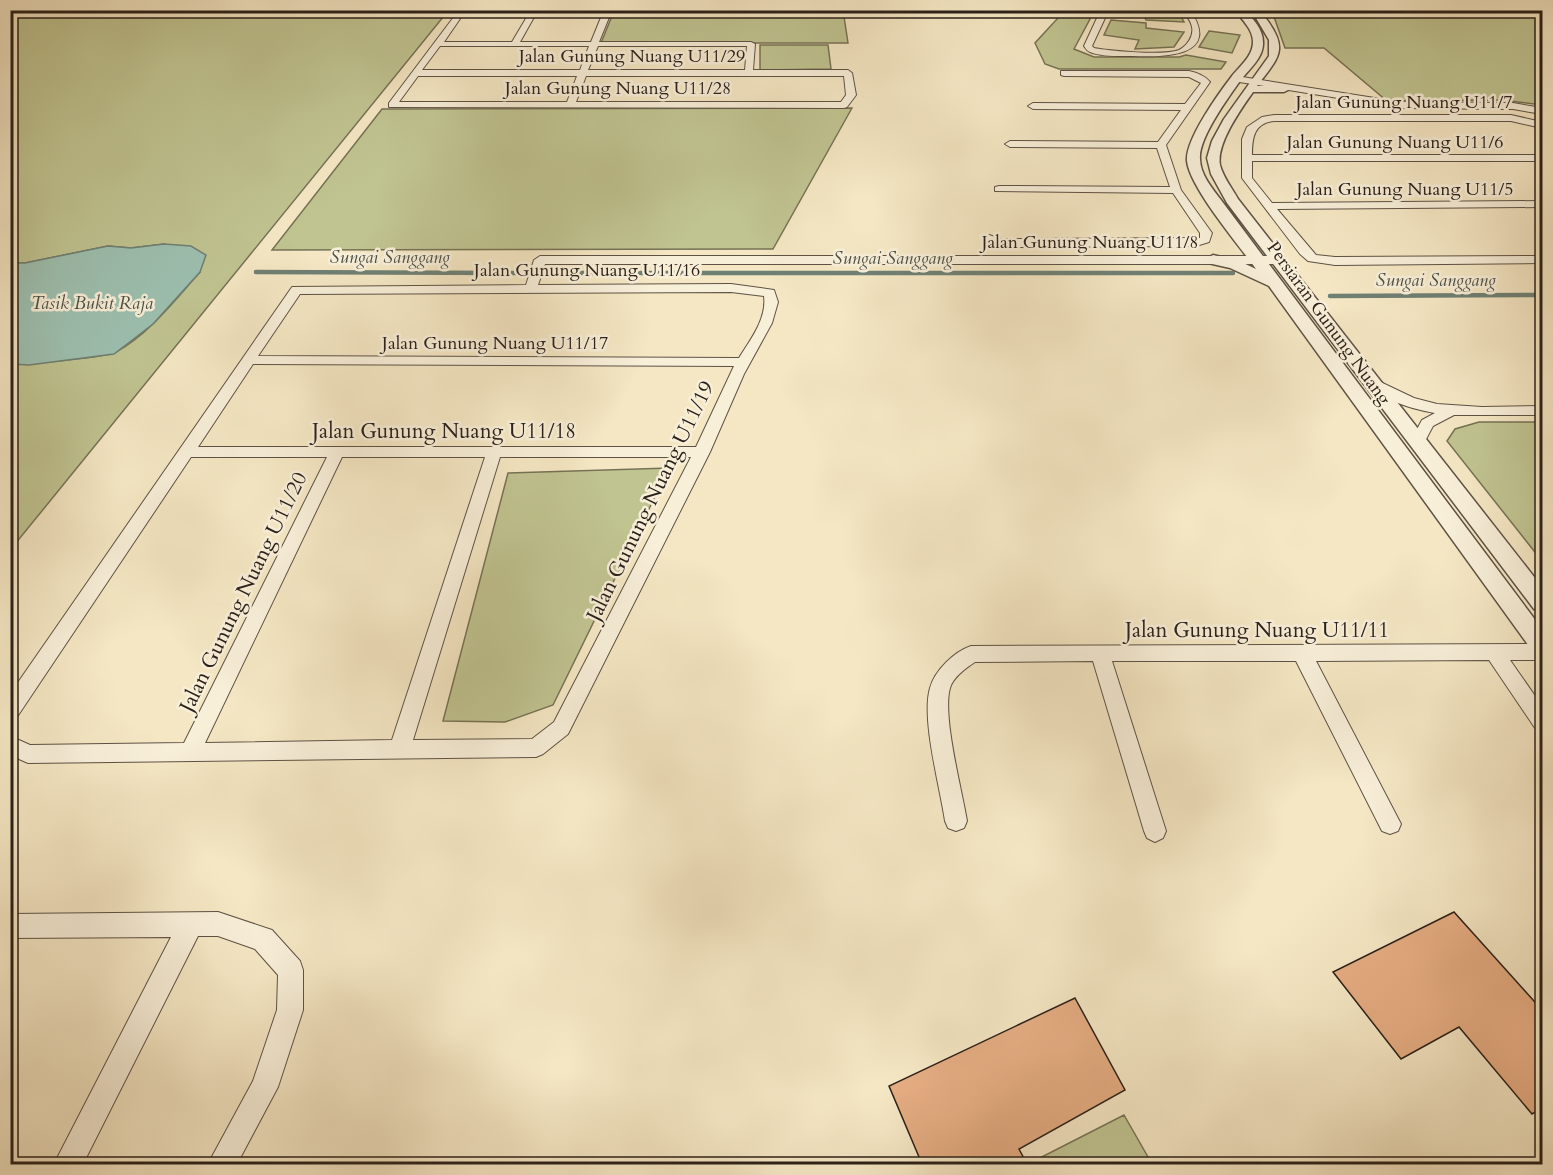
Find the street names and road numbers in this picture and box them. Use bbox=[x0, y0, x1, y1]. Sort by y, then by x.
street label: Jalan Gunung Nuang U11/29 bbox=[516, 44, 745, 69]
street label: Jalan Gunung Nuang U11/28 bbox=[502, 76, 731, 101]
street label: Jalan Gunung Nuang U11/7 bbox=[1292, 90, 1513, 115]
street label: Jalan Gunung Nuang U11/6 bbox=[1283, 130, 1504, 155]
street label: Jalan Gunung Nuang U11/5 bbox=[1293, 177, 1514, 202]
street label: Jalan Gunung Nuang U11/8 bbox=[978, 230, 1199, 255]
street label: Persiaran Gunung Nuang bbox=[1261, 237, 1397, 411]
street label: Jalan Gunung Nuang U11/16 bbox=[471, 258, 700, 283]
street label: Jalan Gunung Nuang U11/17 bbox=[379, 331, 608, 356]
street label: Jalan Gunung Nuang U11/19 bbox=[578, 376, 721, 629]
street label: Jalan Gunung Nuang U11/18 bbox=[309, 417, 576, 446]
street label: Jalan Gunung Nuang U11/20 bbox=[171, 467, 314, 720]
street label: Jalan Gunung Nuang U11/11 bbox=[1122, 616, 1389, 645]

